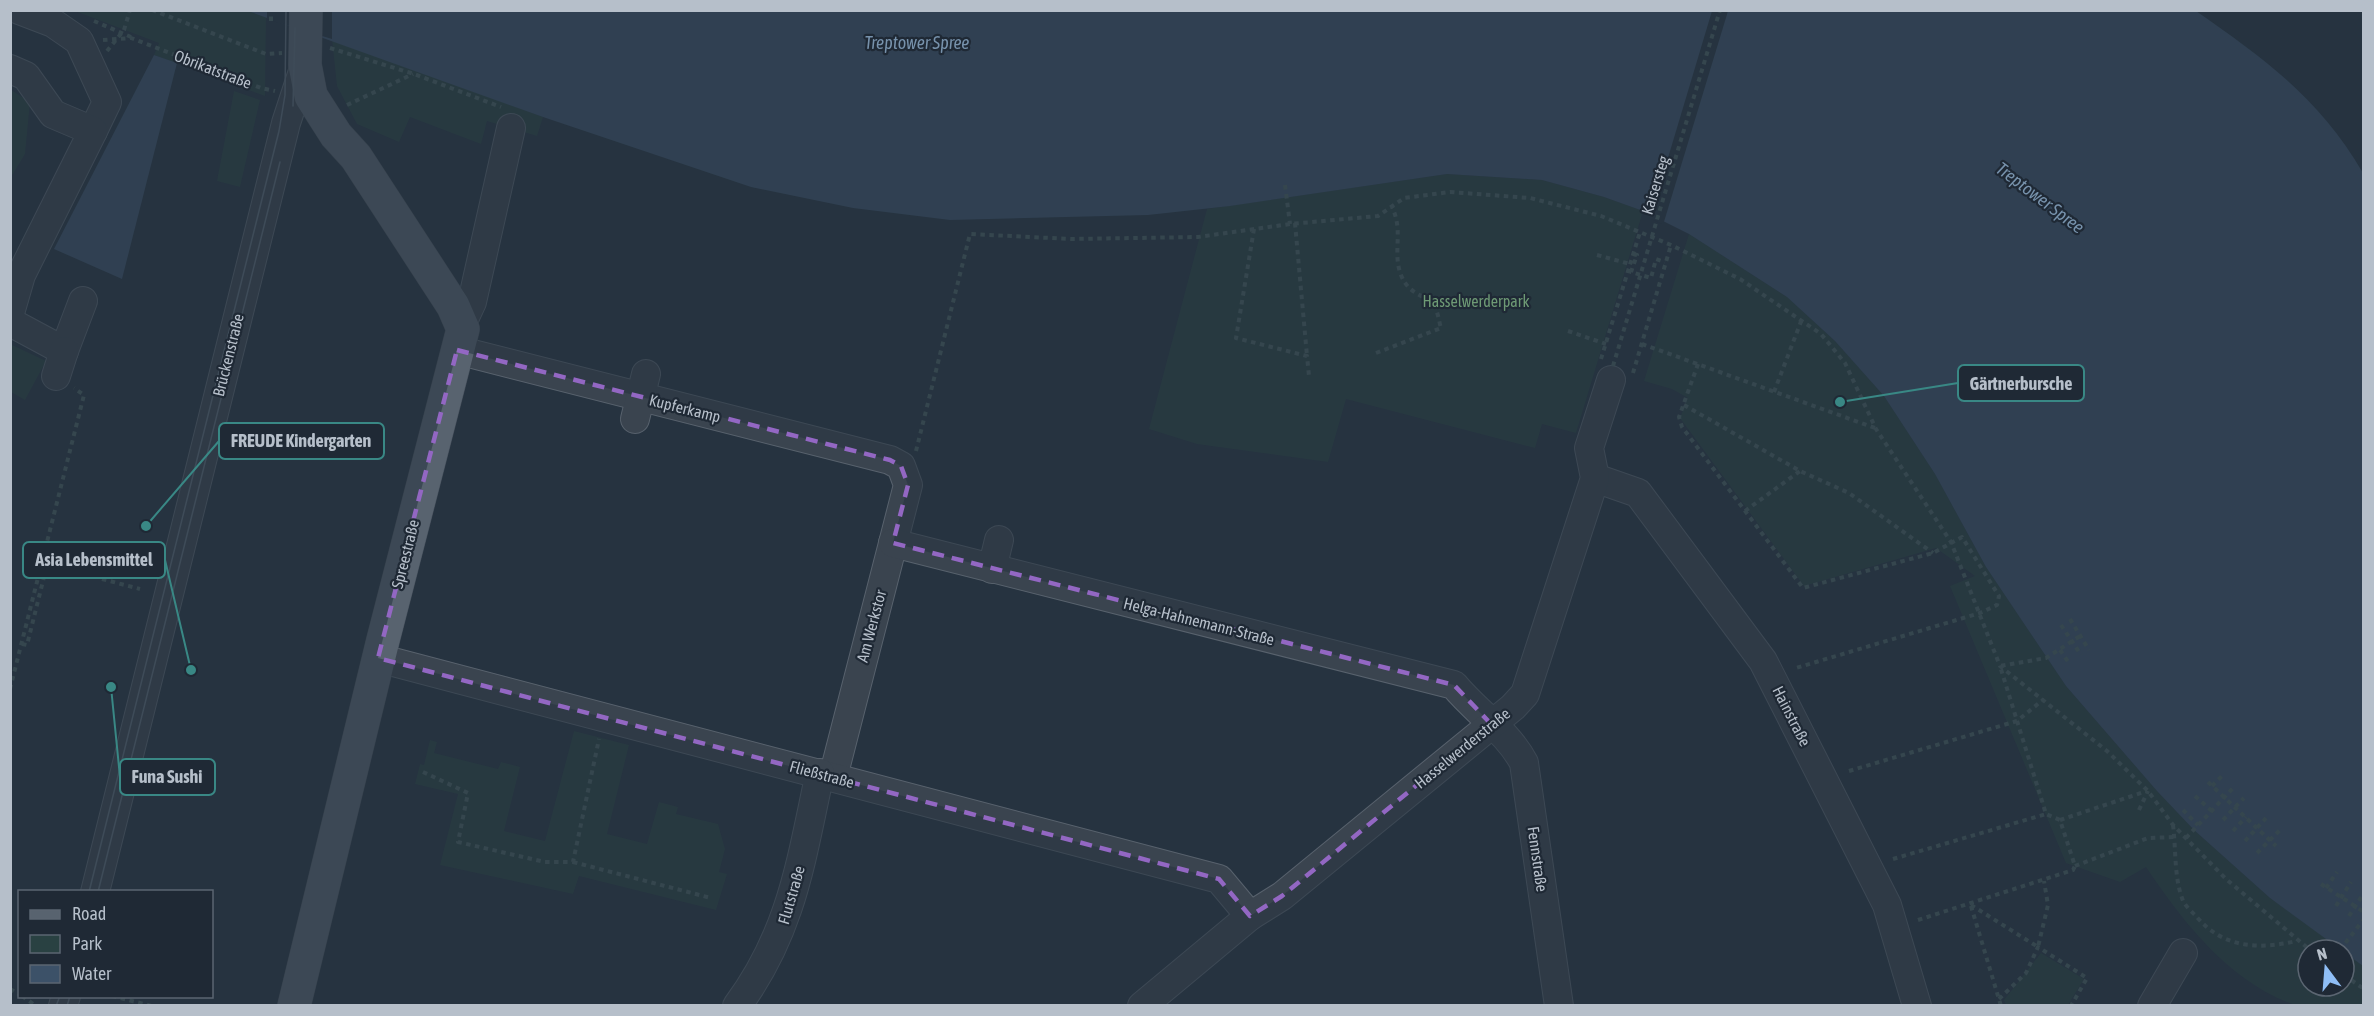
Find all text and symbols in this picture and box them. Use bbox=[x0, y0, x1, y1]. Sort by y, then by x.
water label: Treptower Spree bbox=[865, 32, 969, 53]
street label: Obrikatstraße bbox=[172, 46, 254, 92]
street label: Kaisersteg bbox=[1638, 153, 1673, 217]
water label: Treptower Spree bbox=[1992, 158, 2089, 238]
park label: Hasselwerderpark bbox=[1422, 292, 1530, 311]
street label: Brückenstraße bbox=[209, 312, 247, 398]
callout: Gärtnerbursche bbox=[1958, 365, 2084, 401]
text: Gärtnerbursche bbox=[1970, 373, 2072, 394]
street label: Kupferkamp bbox=[647, 390, 723, 427]
callout: FREUDE Kindergarten bbox=[219, 423, 384, 459]
text: FREUDE Kindergarten bbox=[231, 430, 372, 451]
street label: Spreestraße bbox=[388, 518, 423, 591]
callout: Asia Lebensmittel bbox=[23, 542, 165, 578]
text: Asia Lebensmittel bbox=[34, 549, 153, 570]
street label: Am Werkstor bbox=[853, 588, 889, 664]
street label: Helga-Hahnemann-Straße bbox=[1122, 594, 1276, 649]
street label: Hainstraße bbox=[1769, 683, 1815, 749]
street label: Hasselwerderstraße bbox=[1411, 704, 1513, 792]
street label: Fließstraße bbox=[788, 757, 856, 791]
callout: Funa Sushi bbox=[120, 759, 215, 795]
text: Funa Sushi bbox=[132, 766, 202, 787]
street label: Fennstraße bbox=[1525, 825, 1551, 893]
street label: Flutstraße bbox=[774, 864, 808, 926]
legend bbox=[18, 890, 213, 998]
text: Road bbox=[72, 903, 106, 924]
text: Park bbox=[72, 933, 102, 954]
north arrow bbox=[2296, 938, 2356, 998]
text: N bbox=[2315, 944, 2329, 964]
text: Water bbox=[72, 963, 112, 984]

